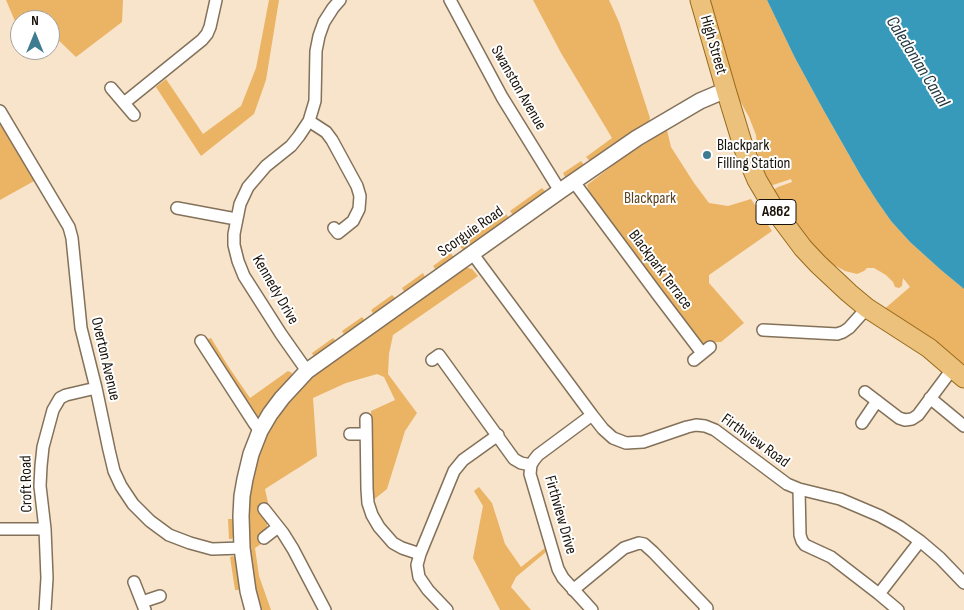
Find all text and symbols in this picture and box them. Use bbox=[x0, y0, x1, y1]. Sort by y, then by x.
north arrow bbox=[10, 10, 60, 60]
text: N bbox=[31, 12, 39, 29]
street label: High Street bbox=[695, 13, 731, 77]
water label: Caledonian Canal bbox=[881, 13, 953, 111]
street label: Swanston Avenue bbox=[486, 42, 550, 134]
place label: Blackpark Filling Station bbox=[717, 136, 790, 174]
marker: Blackpark Filling Station bbox=[701, 149, 713, 161]
park label: Blackpark bbox=[624, 189, 676, 209]
road number: A862 bbox=[756, 200, 796, 224]
street label: Scorguie Road bbox=[435, 202, 507, 262]
street label: Blackpark Terrace bbox=[624, 226, 696, 314]
street label: Kennedy Drive bbox=[247, 252, 303, 328]
street label: Overton Avenue bbox=[86, 315, 124, 403]
street label: Firthview Road bbox=[717, 410, 793, 472]
street label: Croft Road bbox=[17, 455, 37, 513]
street label: Firthview Drive bbox=[540, 474, 580, 556]

